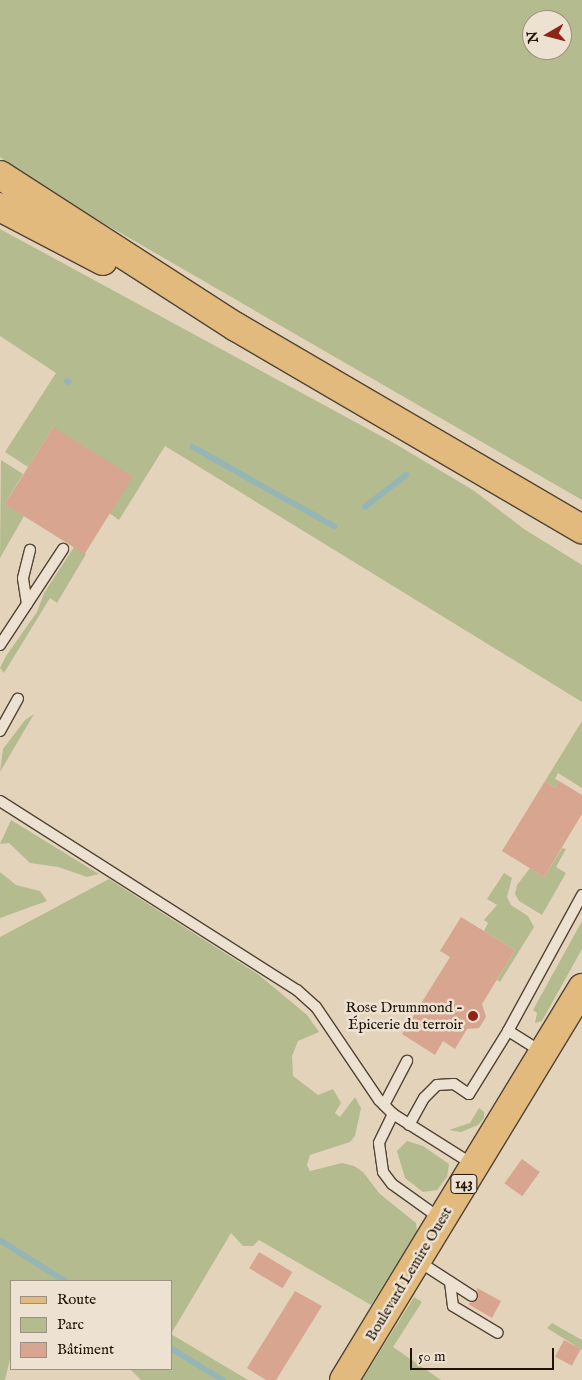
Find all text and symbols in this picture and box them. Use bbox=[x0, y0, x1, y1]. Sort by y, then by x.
north arrow bbox=[522, 10, 572, 60]
text: N bbox=[523, 30, 543, 44]
place label: Rose Drummond - Épicerie du terroir bbox=[345, 998, 463, 1033]
marker: Rose Drummond - Épicerie du terroir bbox=[467, 1010, 479, 1022]
road number: 143 bbox=[450, 1172, 478, 1196]
street label: Boulevard Lemire Ouest bbox=[362, 1204, 456, 1344]
legend bbox=[10, 1280, 172, 1370]
text: Route bbox=[57, 1290, 96, 1309]
text: Parc bbox=[57, 1315, 84, 1334]
scale bar bbox=[412, 1338, 556, 1370]
text: Bâtiment bbox=[57, 1340, 114, 1359]
text: 50 m bbox=[418, 1347, 446, 1366]

